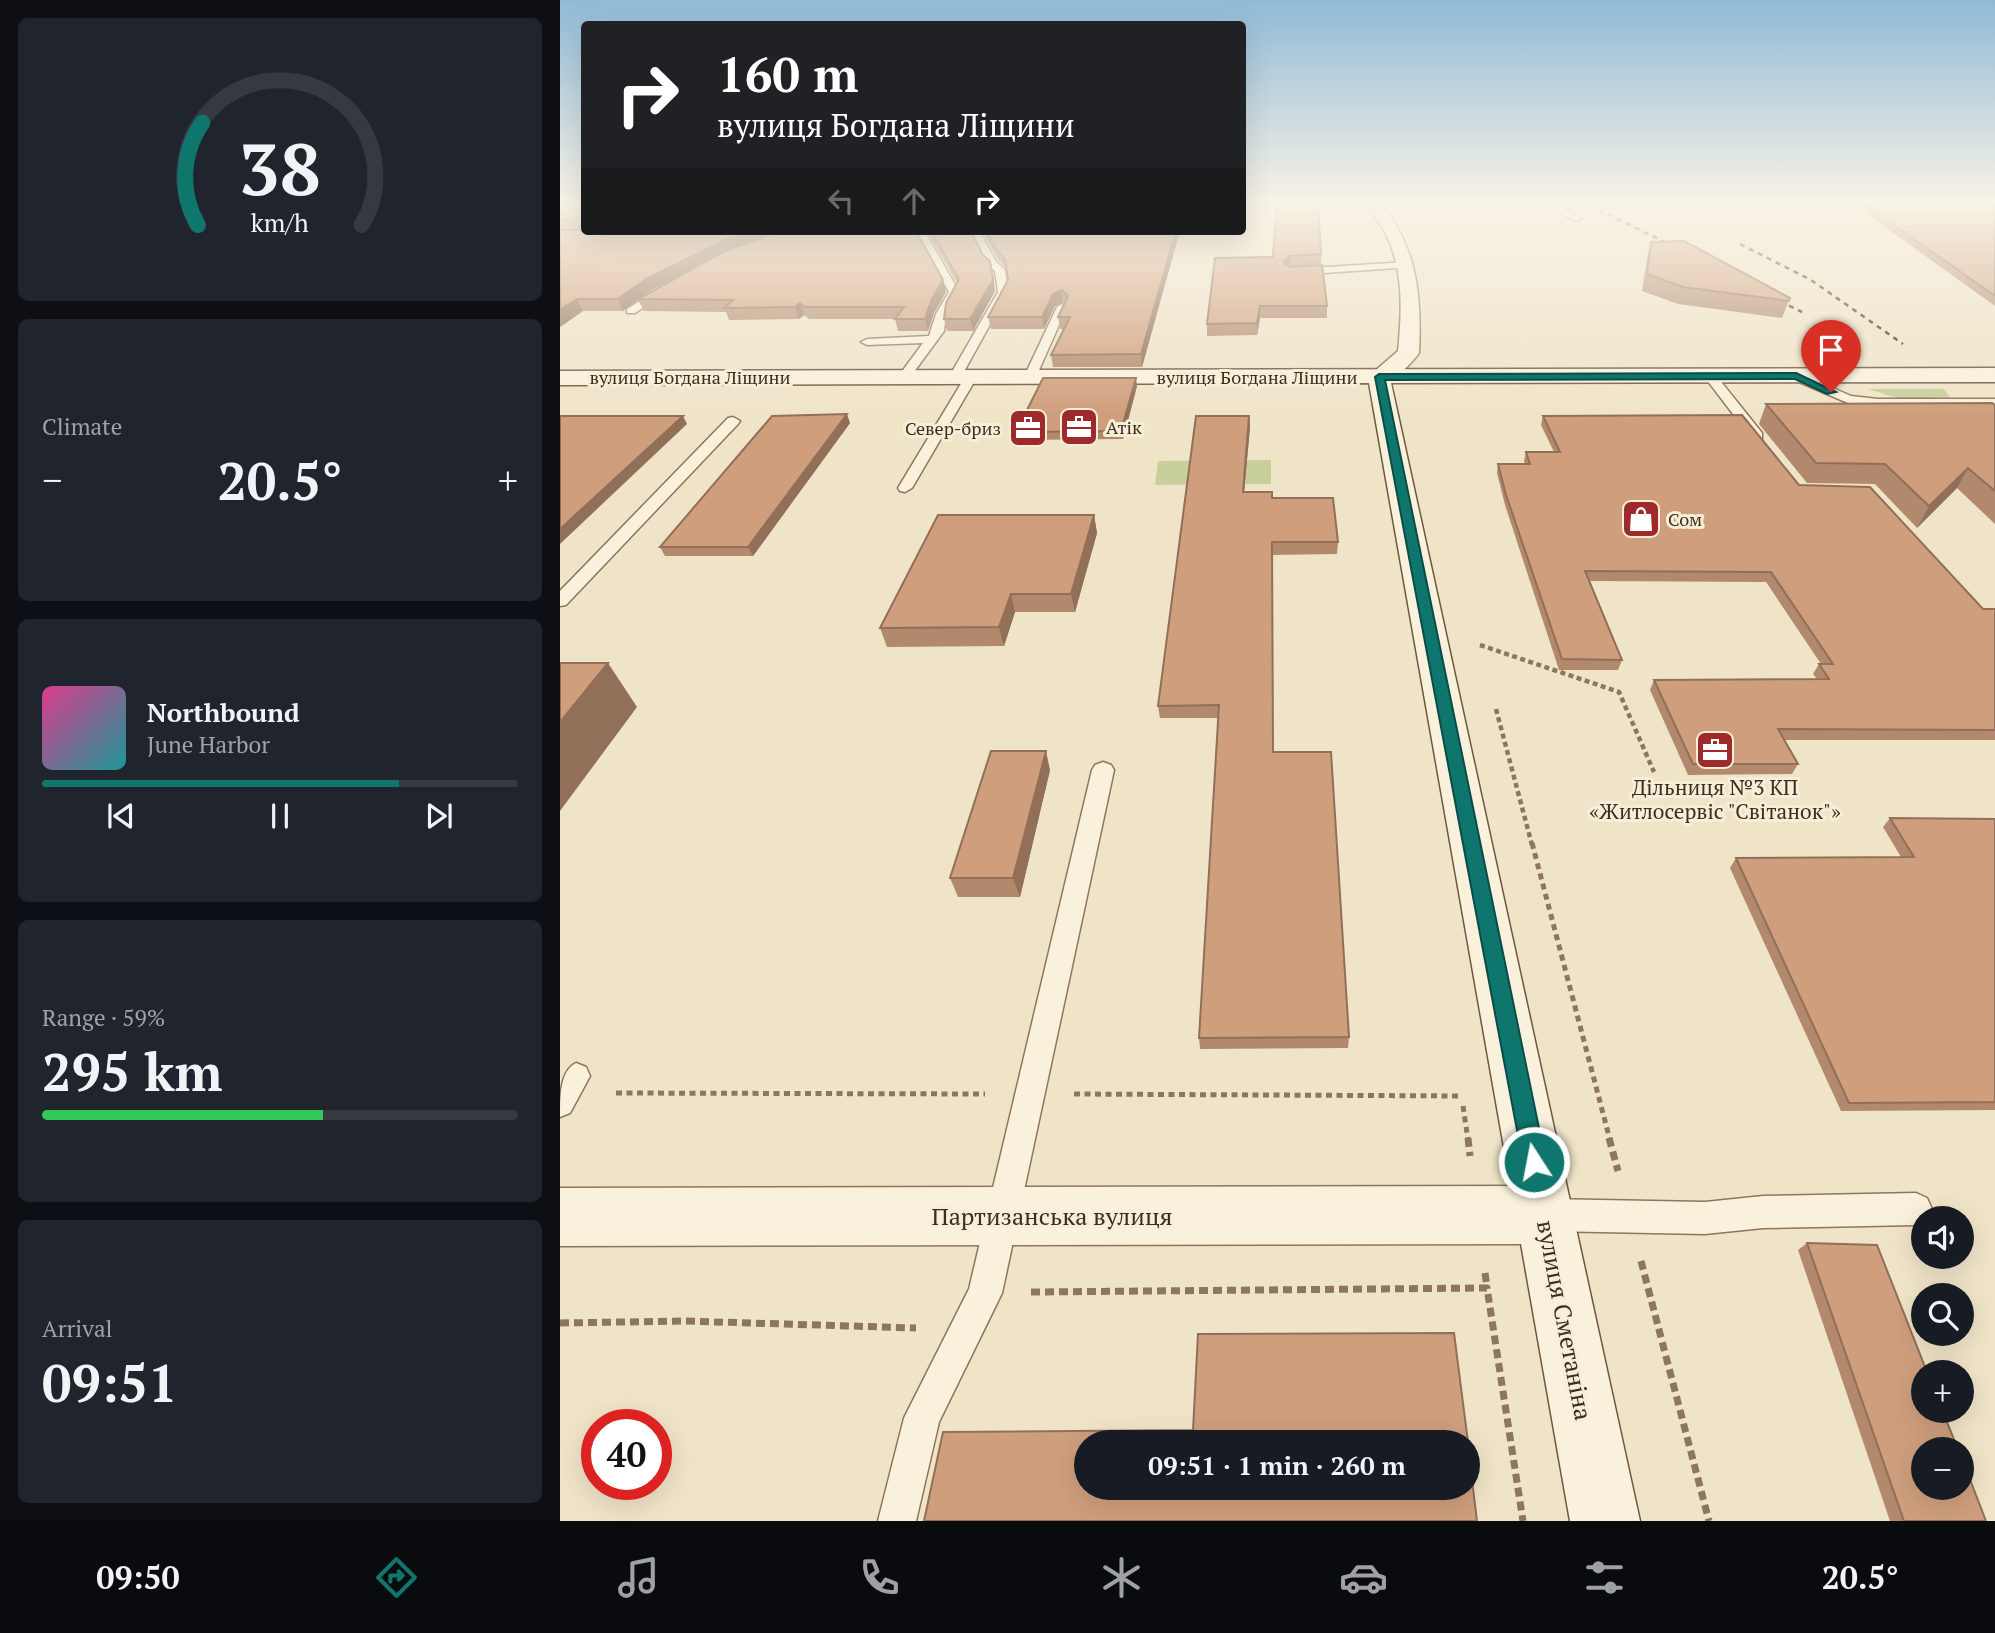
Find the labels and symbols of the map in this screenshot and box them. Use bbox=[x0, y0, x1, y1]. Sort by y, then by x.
pin bbox=[1801, 320, 1861, 392]
street label: вулиця Богдана Ліщини bbox=[589, 365, 791, 389]
street label: вулиця Богдана Ліщини bbox=[1156, 365, 1358, 389]
office icon: Атік bbox=[1058, 406, 1100, 448]
office icon: Север-бриз bbox=[1007, 407, 1049, 449]
place label: Атік bbox=[1106, 415, 1142, 439]
place label: Север-бриз bbox=[905, 416, 1001, 440]
shop icon: Сом bbox=[1620, 498, 1662, 540]
place label: Сом bbox=[1668, 507, 1702, 531]
office icon: Дільниця №3 КП «Житлосервіс "Світанок"» bbox=[1694, 729, 1736, 771]
place label: Дільниця №3 КП «Житлосервіс "Світанок"» bbox=[1589, 773, 1841, 825]
position arrow bbox=[1497, 1125, 1571, 1199]
street label: Партизанська вулиця bbox=[931, 1200, 1173, 1232]
street label: вулиця Сметаніна bbox=[1530, 1217, 1600, 1423]
speed limit sign: 40 bbox=[581, 1409, 672, 1500]

